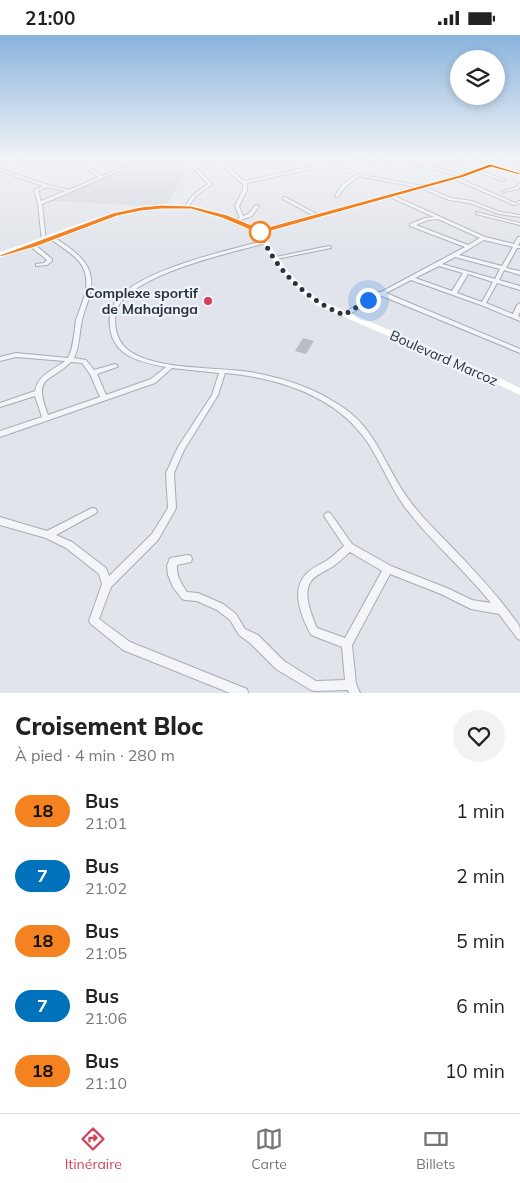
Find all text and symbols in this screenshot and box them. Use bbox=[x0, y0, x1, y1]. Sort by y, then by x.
text: 21:00 bbox=[25, 6, 75, 30]
map controls bbox=[450, 50, 505, 105]
button: layers bbox=[450, 50, 505, 105]
unlabelled marker bbox=[249, 221, 271, 243]
place label: Complexe sportif de Mahajanga bbox=[85, 284, 199, 318]
your location bbox=[356, 288, 381, 313]
marker: Complexe sportif de Mahajanga bbox=[202, 295, 214, 307]
street label: Boulevard Marcoz bbox=[387, 326, 501, 390]
button: heart bbox=[453, 710, 505, 762]
text: Croisement Bloc bbox=[15, 711, 204, 741]
text: À pied · 4 min · 280 m bbox=[15, 745, 175, 765]
text: Bus bbox=[85, 789, 119, 813]
text: 18 bbox=[32, 799, 53, 822]
text: 1 min bbox=[456, 799, 505, 823]
text: 21:01 bbox=[85, 813, 127, 833]
text: Bus bbox=[85, 854, 119, 878]
text: 7 bbox=[37, 864, 48, 887]
text: 2 min bbox=[456, 864, 505, 888]
text: 21:02 bbox=[85, 878, 127, 898]
text: Bus bbox=[85, 919, 119, 943]
text: 18 bbox=[32, 929, 53, 952]
text: 5 min bbox=[456, 929, 505, 953]
text: 21:05 bbox=[85, 943, 127, 963]
text: Bus bbox=[85, 984, 119, 1008]
text: 7 bbox=[37, 994, 48, 1017]
text: 6 min bbox=[456, 994, 505, 1018]
text: 21:06 bbox=[85, 1008, 127, 1028]
text: Bus bbox=[85, 1049, 119, 1073]
text: 18 bbox=[32, 1059, 53, 1082]
text: 10 min bbox=[445, 1059, 505, 1083]
text: 21:10 bbox=[85, 1073, 127, 1093]
tab: Itinéraire bbox=[65, 1125, 122, 1173]
tab: Carte bbox=[251, 1125, 287, 1173]
tab: Billets bbox=[416, 1125, 455, 1173]

